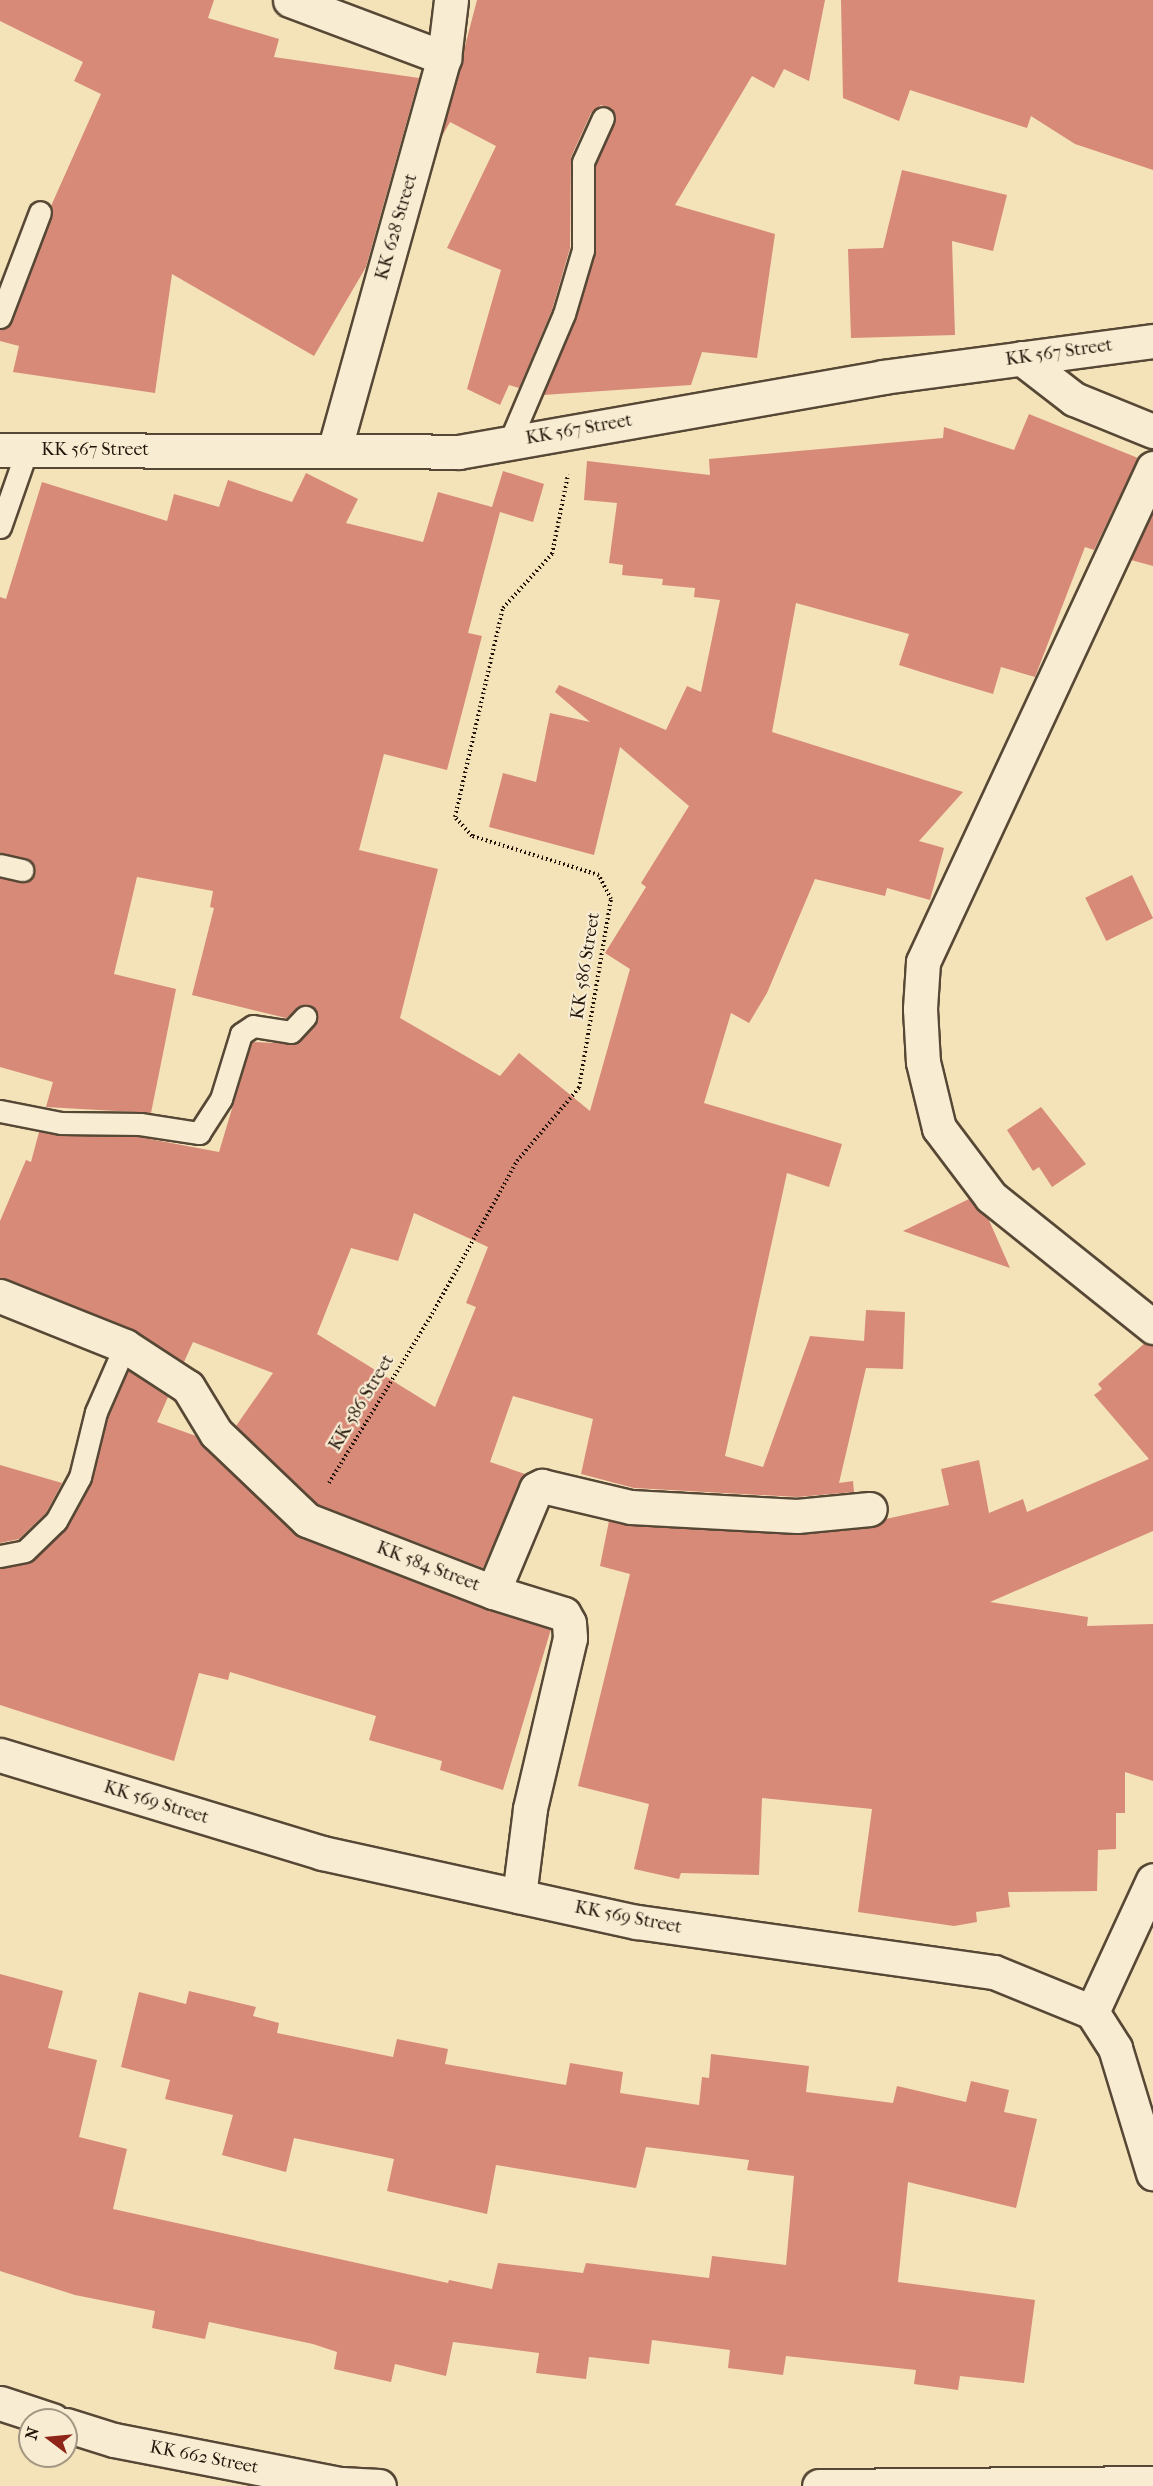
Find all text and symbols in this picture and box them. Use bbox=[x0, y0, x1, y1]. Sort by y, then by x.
street label: KK 628 Street bbox=[372, 171, 422, 283]
street label: KK 567 Street bbox=[1004, 335, 1114, 371]
street label: KK 567 Street bbox=[524, 410, 634, 450]
street label: KK 567 Street bbox=[41, 439, 149, 461]
street label: KK 586 Street bbox=[567, 911, 605, 1021]
street label: KK 586 Street bbox=[325, 1351, 399, 1455]
street label: KK 584 Street bbox=[373, 1537, 483, 1597]
street label: KK 569 Street bbox=[101, 1777, 211, 1829]
street label: KK 569 Street bbox=[573, 1897, 683, 1939]
north arrow bbox=[18, 2408, 78, 2468]
text: N bbox=[21, 2425, 43, 2442]
street label: KK 662 Street bbox=[148, 2437, 260, 2479]

